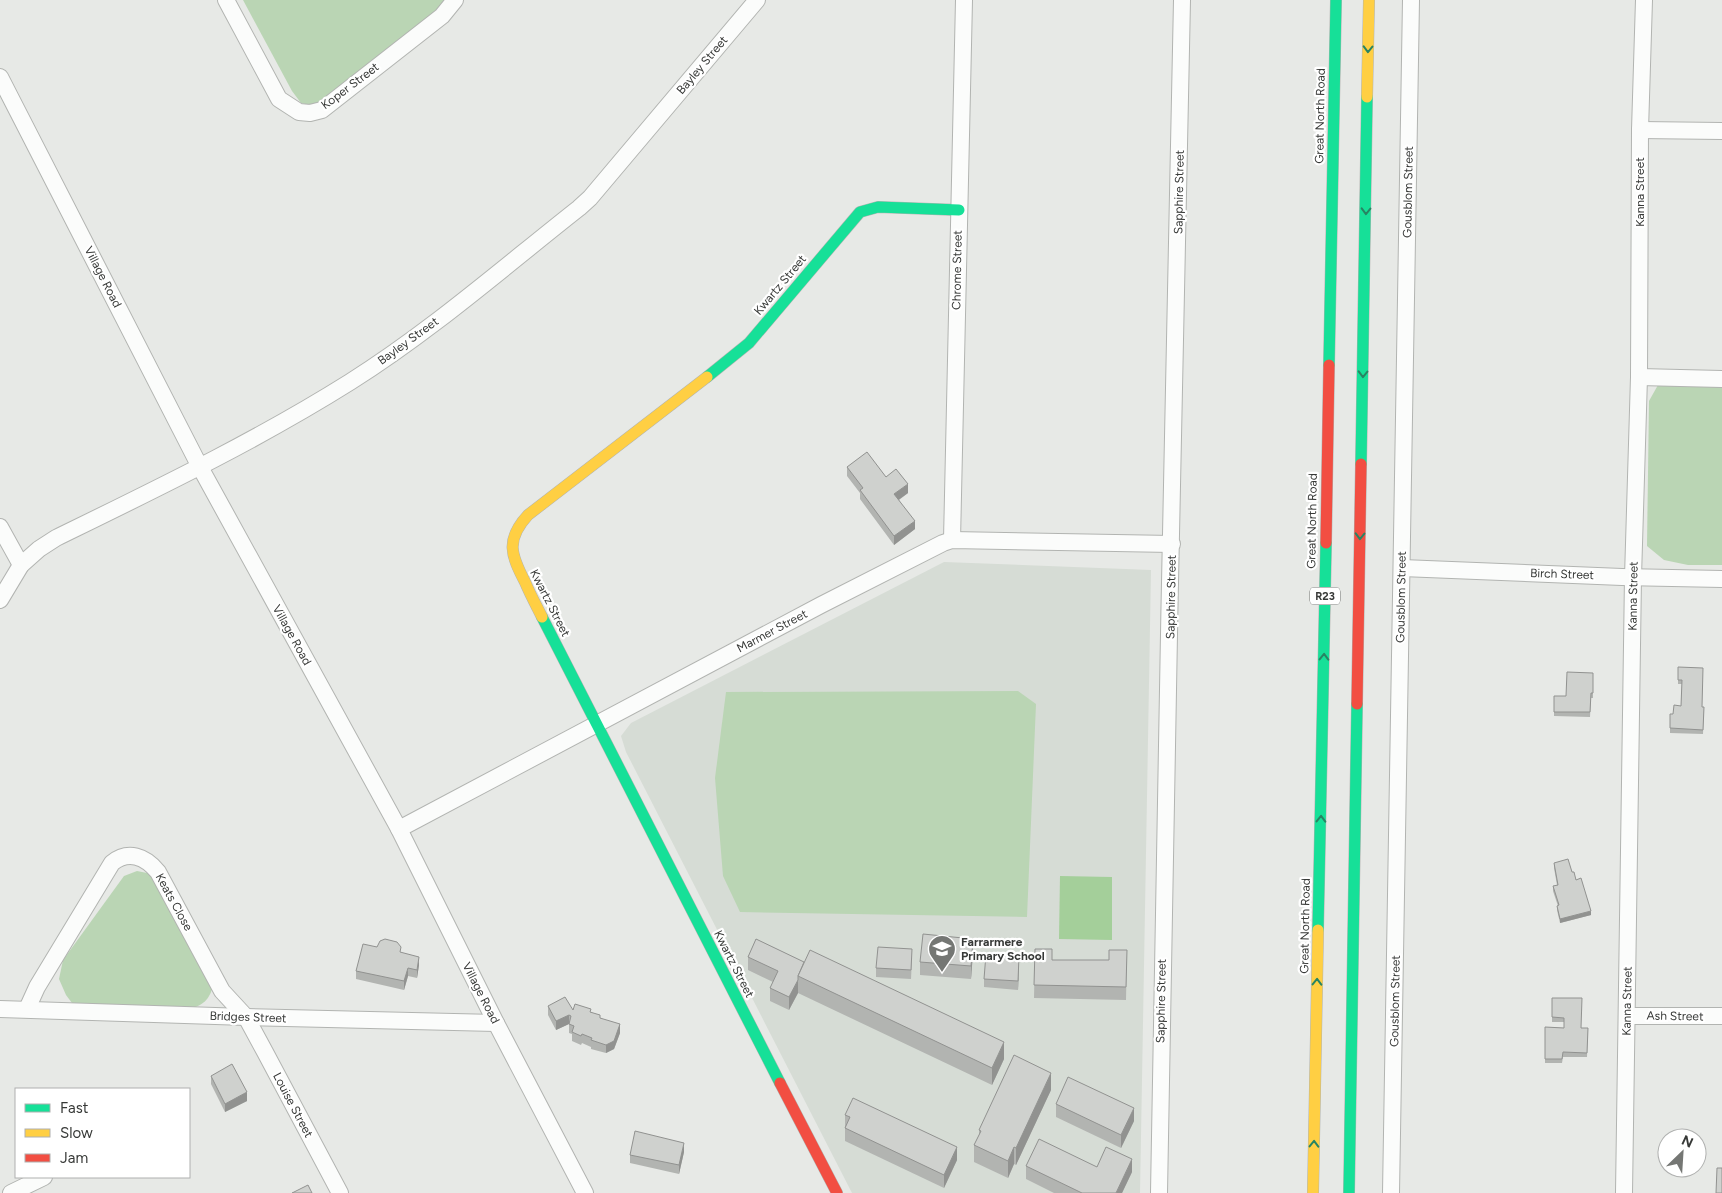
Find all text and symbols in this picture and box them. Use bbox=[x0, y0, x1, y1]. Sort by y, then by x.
street label: Bayley Street bbox=[674, 33, 731, 97]
one-way arrow bbox=[1363, 45, 1373, 53]
street label: Koper Street bbox=[318, 60, 382, 112]
street label: Great North Road bbox=[1312, 68, 1328, 164]
street label: Gousblom Street bbox=[1400, 146, 1416, 238]
street label: Sapphire Street bbox=[1171, 149, 1187, 234]
street label: Kanna Street bbox=[1633, 157, 1647, 227]
one-way arrow bbox=[1361, 208, 1371, 215]
street label: Chrome Street bbox=[949, 230, 965, 310]
street label: Village Road bbox=[82, 244, 124, 310]
street label: Kwartz Street bbox=[751, 252, 809, 318]
street label: Bayley Street bbox=[375, 314, 441, 368]
one-way arrow bbox=[1358, 370, 1368, 378]
street label: Great North Road bbox=[1304, 473, 1320, 569]
one-way arrow bbox=[1355, 532, 1365, 540]
street label: Gousblom Street bbox=[1393, 551, 1409, 643]
street label: Sapphire Street bbox=[1163, 554, 1179, 639]
street label: Kanna Street bbox=[1625, 561, 1641, 631]
street label: Birch Street bbox=[1530, 566, 1595, 582]
street label: Kwartz Street bbox=[527, 567, 573, 639]
road number: R23 bbox=[1310, 588, 1340, 604]
street label: Village Road bbox=[270, 602, 314, 668]
street label: Marmer Street bbox=[734, 606, 810, 655]
one-way arrow bbox=[1318, 653, 1329, 661]
one-way arrow bbox=[1315, 815, 1326, 823]
street label: Keats Close bbox=[153, 871, 196, 933]
street label: Great North Road bbox=[1297, 878, 1313, 974]
street label: Kwartz Street bbox=[711, 928, 757, 1000]
school or university icon: Farrarmere Primary School bbox=[927, 934, 957, 973]
place label: Farrarmere Primary School bbox=[961, 935, 1045, 963]
street label: Gousblom Street bbox=[1387, 955, 1403, 1047]
street label: Sapphire Street bbox=[1153, 958, 1169, 1043]
street label: Village Road bbox=[460, 960, 502, 1026]
street label: Kanna Street bbox=[1619, 966, 1635, 1036]
one-way arrow bbox=[1312, 978, 1323, 986]
street label: Bridges Street bbox=[209, 1009, 287, 1025]
street label: Ash Street bbox=[1646, 1009, 1704, 1024]
street label: Louise Street bbox=[270, 1070, 316, 1140]
legend bbox=[15, 1088, 190, 1178]
text: Fast bbox=[60, 1099, 89, 1117]
text: Slow bbox=[60, 1124, 93, 1142]
north arrow bbox=[1657, 1128, 1707, 1178]
text: N bbox=[1679, 1132, 1696, 1152]
one-way arrow bbox=[1309, 1140, 1319, 1148]
text: Jam bbox=[60, 1149, 88, 1167]

